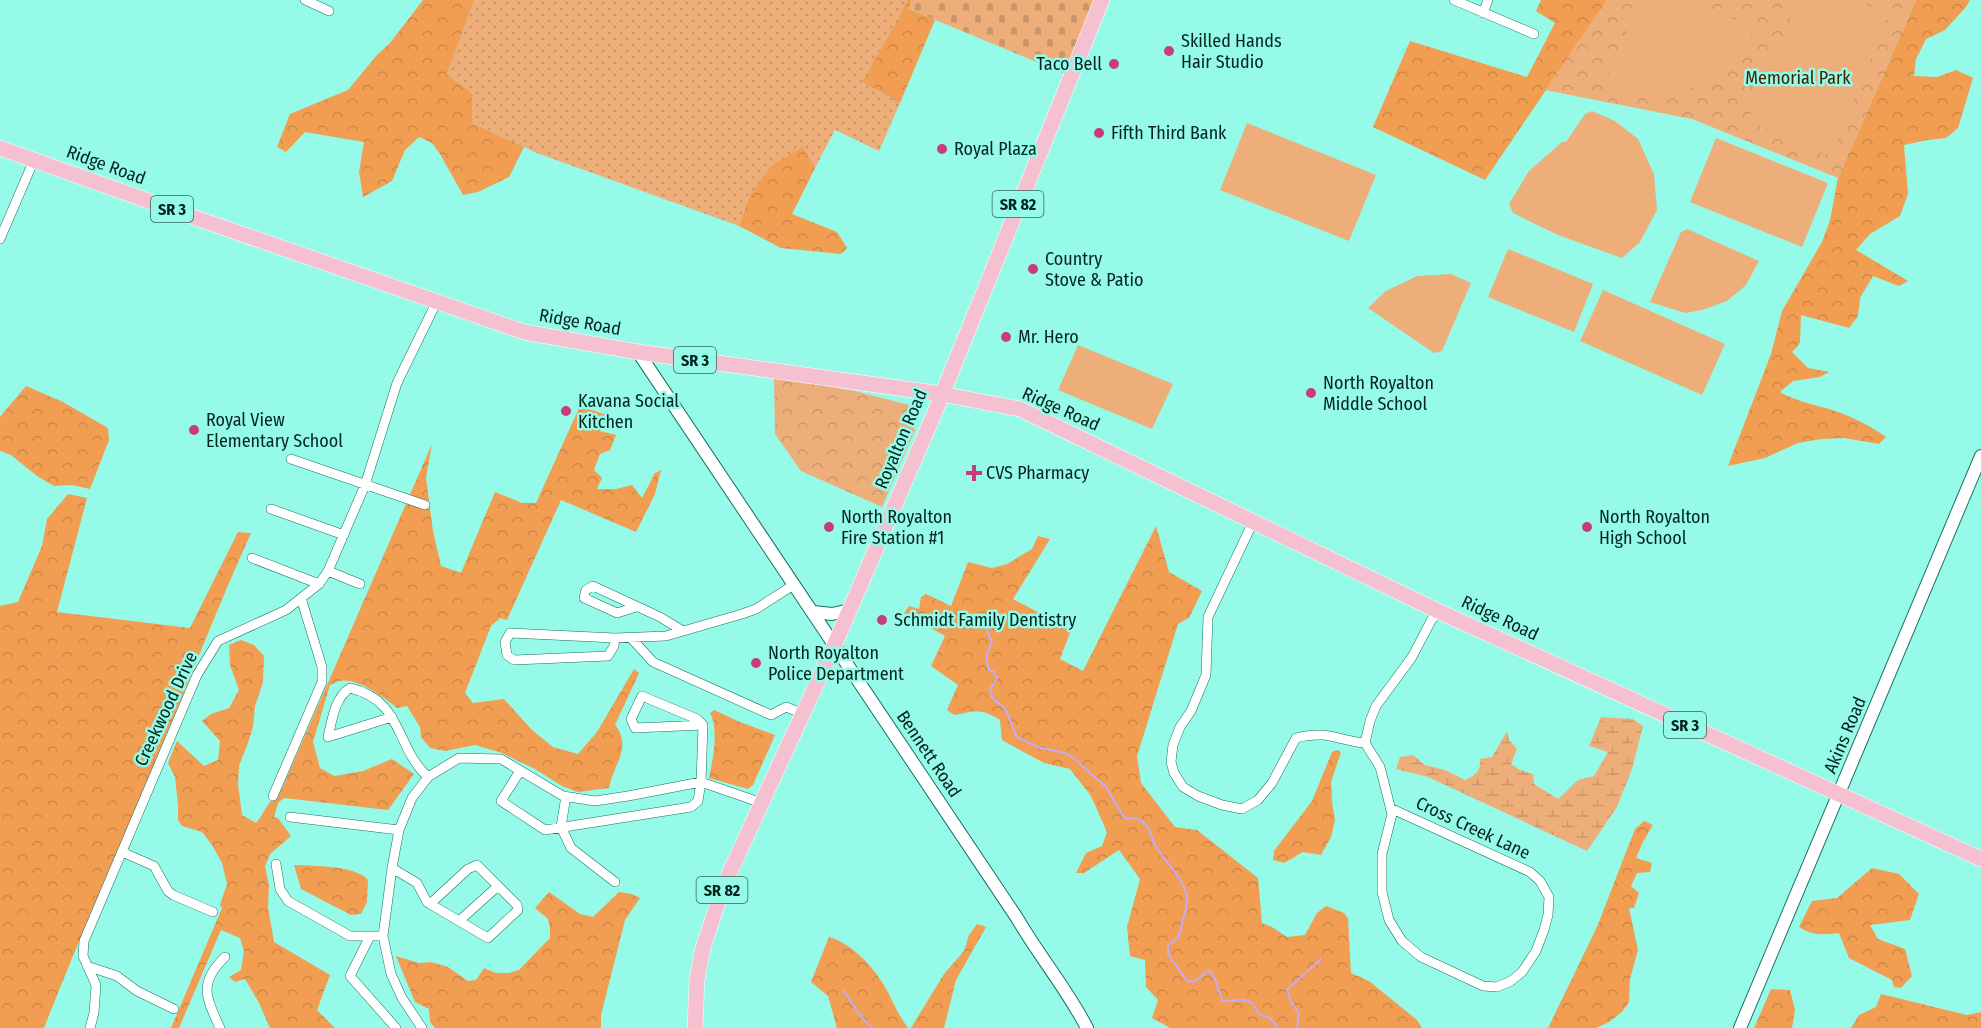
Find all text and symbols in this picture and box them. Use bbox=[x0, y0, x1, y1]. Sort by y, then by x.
place label: Skilled Hands Hair Studio bbox=[1181, 30, 1282, 73]
marker: Skilled Hands Hair Studio bbox=[1162, 44, 1176, 58]
place label: Taco Bell bbox=[1036, 53, 1102, 75]
marker: Taco Bell bbox=[1107, 57, 1121, 71]
park label: Memorial Park bbox=[1745, 67, 1851, 89]
place label: Fifth Third Bank bbox=[1111, 122, 1227, 144]
marker: Fifth Third Bank bbox=[1092, 126, 1106, 140]
place label: Royal Plaza bbox=[954, 138, 1037, 160]
street label: Ridge Road bbox=[63, 141, 149, 189]
marker: Royal Plaza bbox=[935, 142, 949, 156]
road number: SR 82 bbox=[992, 191, 1044, 217]
road number: SR 3 bbox=[151, 196, 193, 222]
place label: Country Stove & Patio bbox=[1045, 248, 1143, 291]
marker: Country Stove & Patio bbox=[1026, 262, 1040, 276]
street label: Ridge Road bbox=[537, 304, 623, 340]
place label: Mr. Hero bbox=[1018, 326, 1079, 348]
marker: Mr. Hero bbox=[999, 330, 1013, 344]
road number: SR 3 bbox=[674, 347, 716, 373]
place label: North Royalton Middle School bbox=[1323, 372, 1434, 415]
street label: Ridge Road bbox=[1019, 382, 1103, 436]
street label: Royalton Road bbox=[870, 386, 932, 492]
marker: North Royalton Middle School bbox=[1304, 386, 1318, 400]
place label: Kavana Social Kitchen bbox=[578, 390, 679, 433]
marker: Kavana Social Kitchen bbox=[559, 404, 573, 418]
place label: Royal View Elementary School bbox=[206, 409, 343, 452]
marker: Royal View Elementary School bbox=[187, 423, 201, 437]
place label: CVS Pharmacy bbox=[986, 462, 1089, 484]
marker: CVS Pharmacy bbox=[967, 466, 981, 480]
place label: North Royalton Fire Station #1 bbox=[841, 506, 952, 549]
place label: North Royalton High School bbox=[1599, 506, 1710, 549]
marker: North Royalton Fire Station #1 bbox=[822, 520, 836, 534]
marker: North Royalton High School bbox=[1580, 520, 1594, 534]
street label: Ridge Road bbox=[1458, 591, 1542, 645]
place label: Schmidt Family Dentistry bbox=[894, 609, 1076, 631]
marker: Schmidt Family Dentistry bbox=[875, 613, 889, 627]
place label: North Royalton Police Department bbox=[768, 642, 904, 685]
street label: Creekwood Drive bbox=[130, 648, 202, 770]
marker: North Royalton Police Department bbox=[749, 656, 763, 670]
street label: Akins Road bbox=[1819, 693, 1871, 777]
street label: Bennett Road bbox=[892, 706, 966, 802]
road number: SR 3 bbox=[1664, 712, 1706, 738]
street label: Cross Creek Lane bbox=[1412, 792, 1534, 864]
road number: SR 82 bbox=[696, 877, 748, 903]

